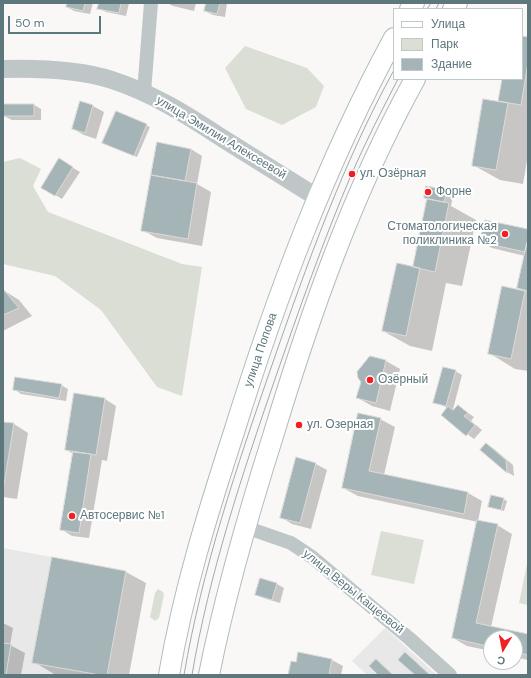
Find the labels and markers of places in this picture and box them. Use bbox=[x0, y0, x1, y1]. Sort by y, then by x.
place label: ул. Озёрная bbox=[360, 167, 426, 181]
marker: ул. Озёрная bbox=[347, 169, 357, 179]
place label: Форне bbox=[436, 185, 472, 199]
marker: Форне bbox=[423, 187, 433, 197]
place label: Стоматологическая поликлиника №2 bbox=[387, 220, 497, 248]
marker: Стоматологическая поликлиника №2 bbox=[500, 229, 510, 239]
place label: Озёрный bbox=[378, 373, 428, 387]
marker: Озёрный bbox=[365, 375, 375, 385]
place label: ул. Озерная bbox=[307, 418, 373, 432]
marker: ул. Озерная bbox=[294, 420, 304, 430]
place label: Автосервис №1 bbox=[80, 509, 164, 523]
marker: Автосервис №1 bbox=[67, 511, 77, 521]

